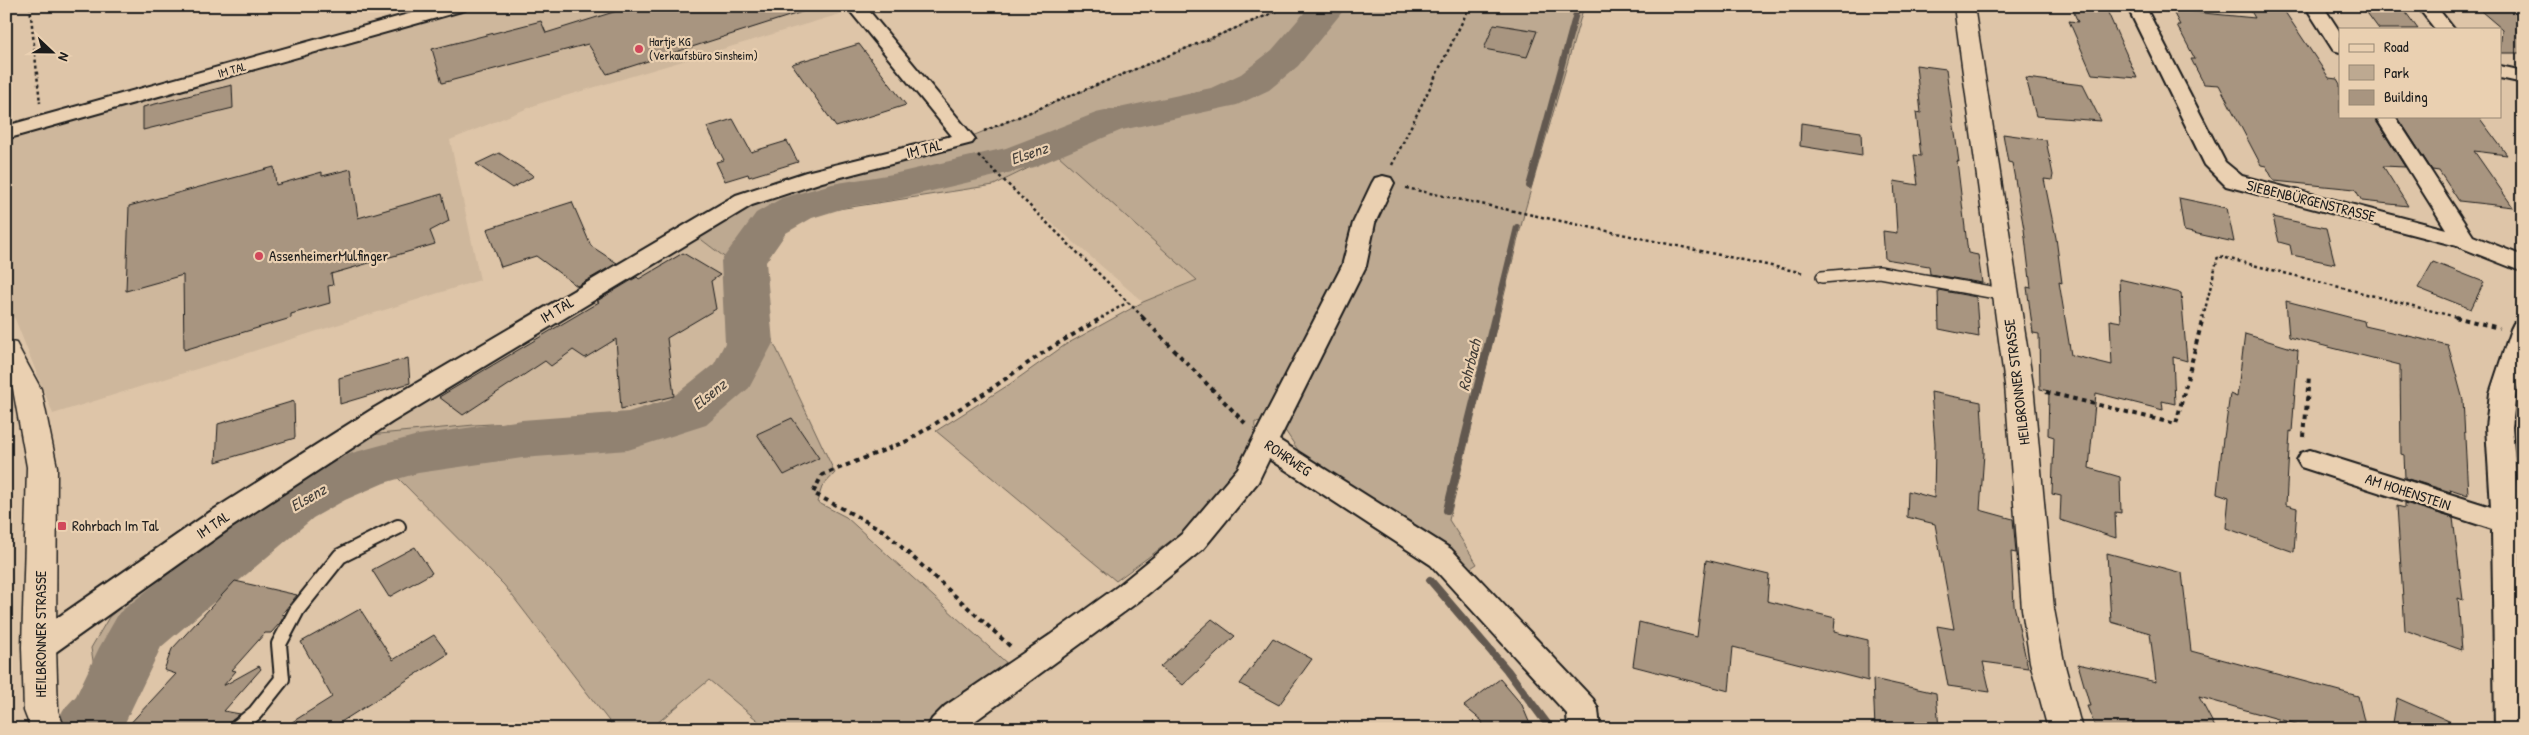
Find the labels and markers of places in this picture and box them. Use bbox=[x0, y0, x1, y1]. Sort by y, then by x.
place label: Hartje KG (Verkaufsbüro Sinsheim) bbox=[649, 33, 758, 64]
marker: Hartje KG (Verkaufsbüro Sinsheim) bbox=[633, 43, 645, 55]
place label: AssenheimerMulfinger bbox=[269, 245, 389, 266]
marker: AssenheimerMulfinger bbox=[253, 250, 265, 262]
place label: Rohrbach Im Tal bbox=[72, 515, 159, 536]
marker: Rohrbach Im Tal bbox=[56, 520, 68, 532]

